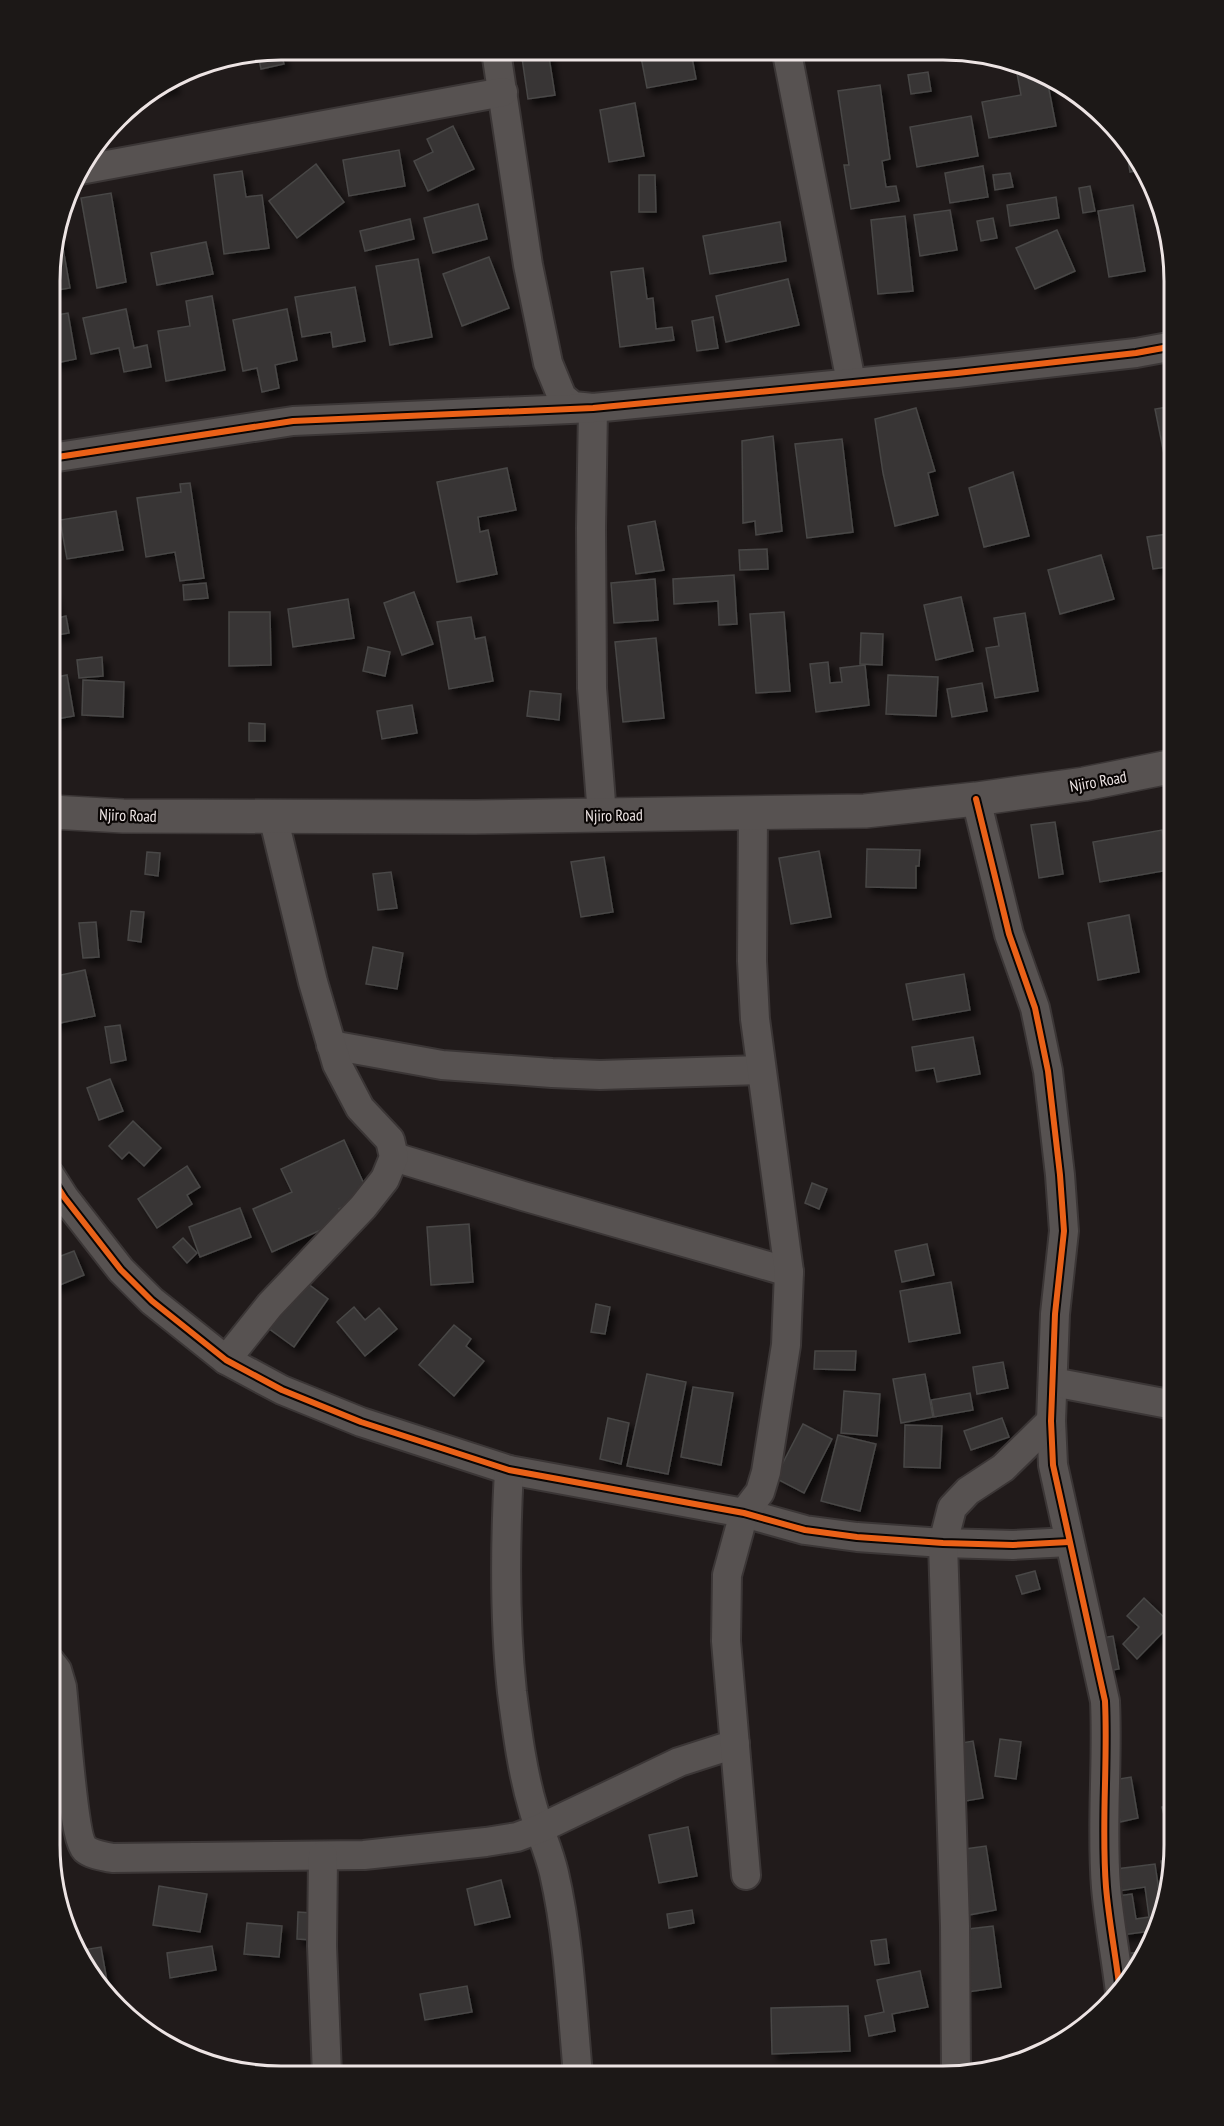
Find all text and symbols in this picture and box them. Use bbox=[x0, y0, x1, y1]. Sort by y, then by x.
street label: Njiro Road bbox=[1068, 766, 1128, 796]
street label: Njiro Road bbox=[99, 804, 157, 826]
street label: Njiro Road bbox=[585, 804, 643, 826]

